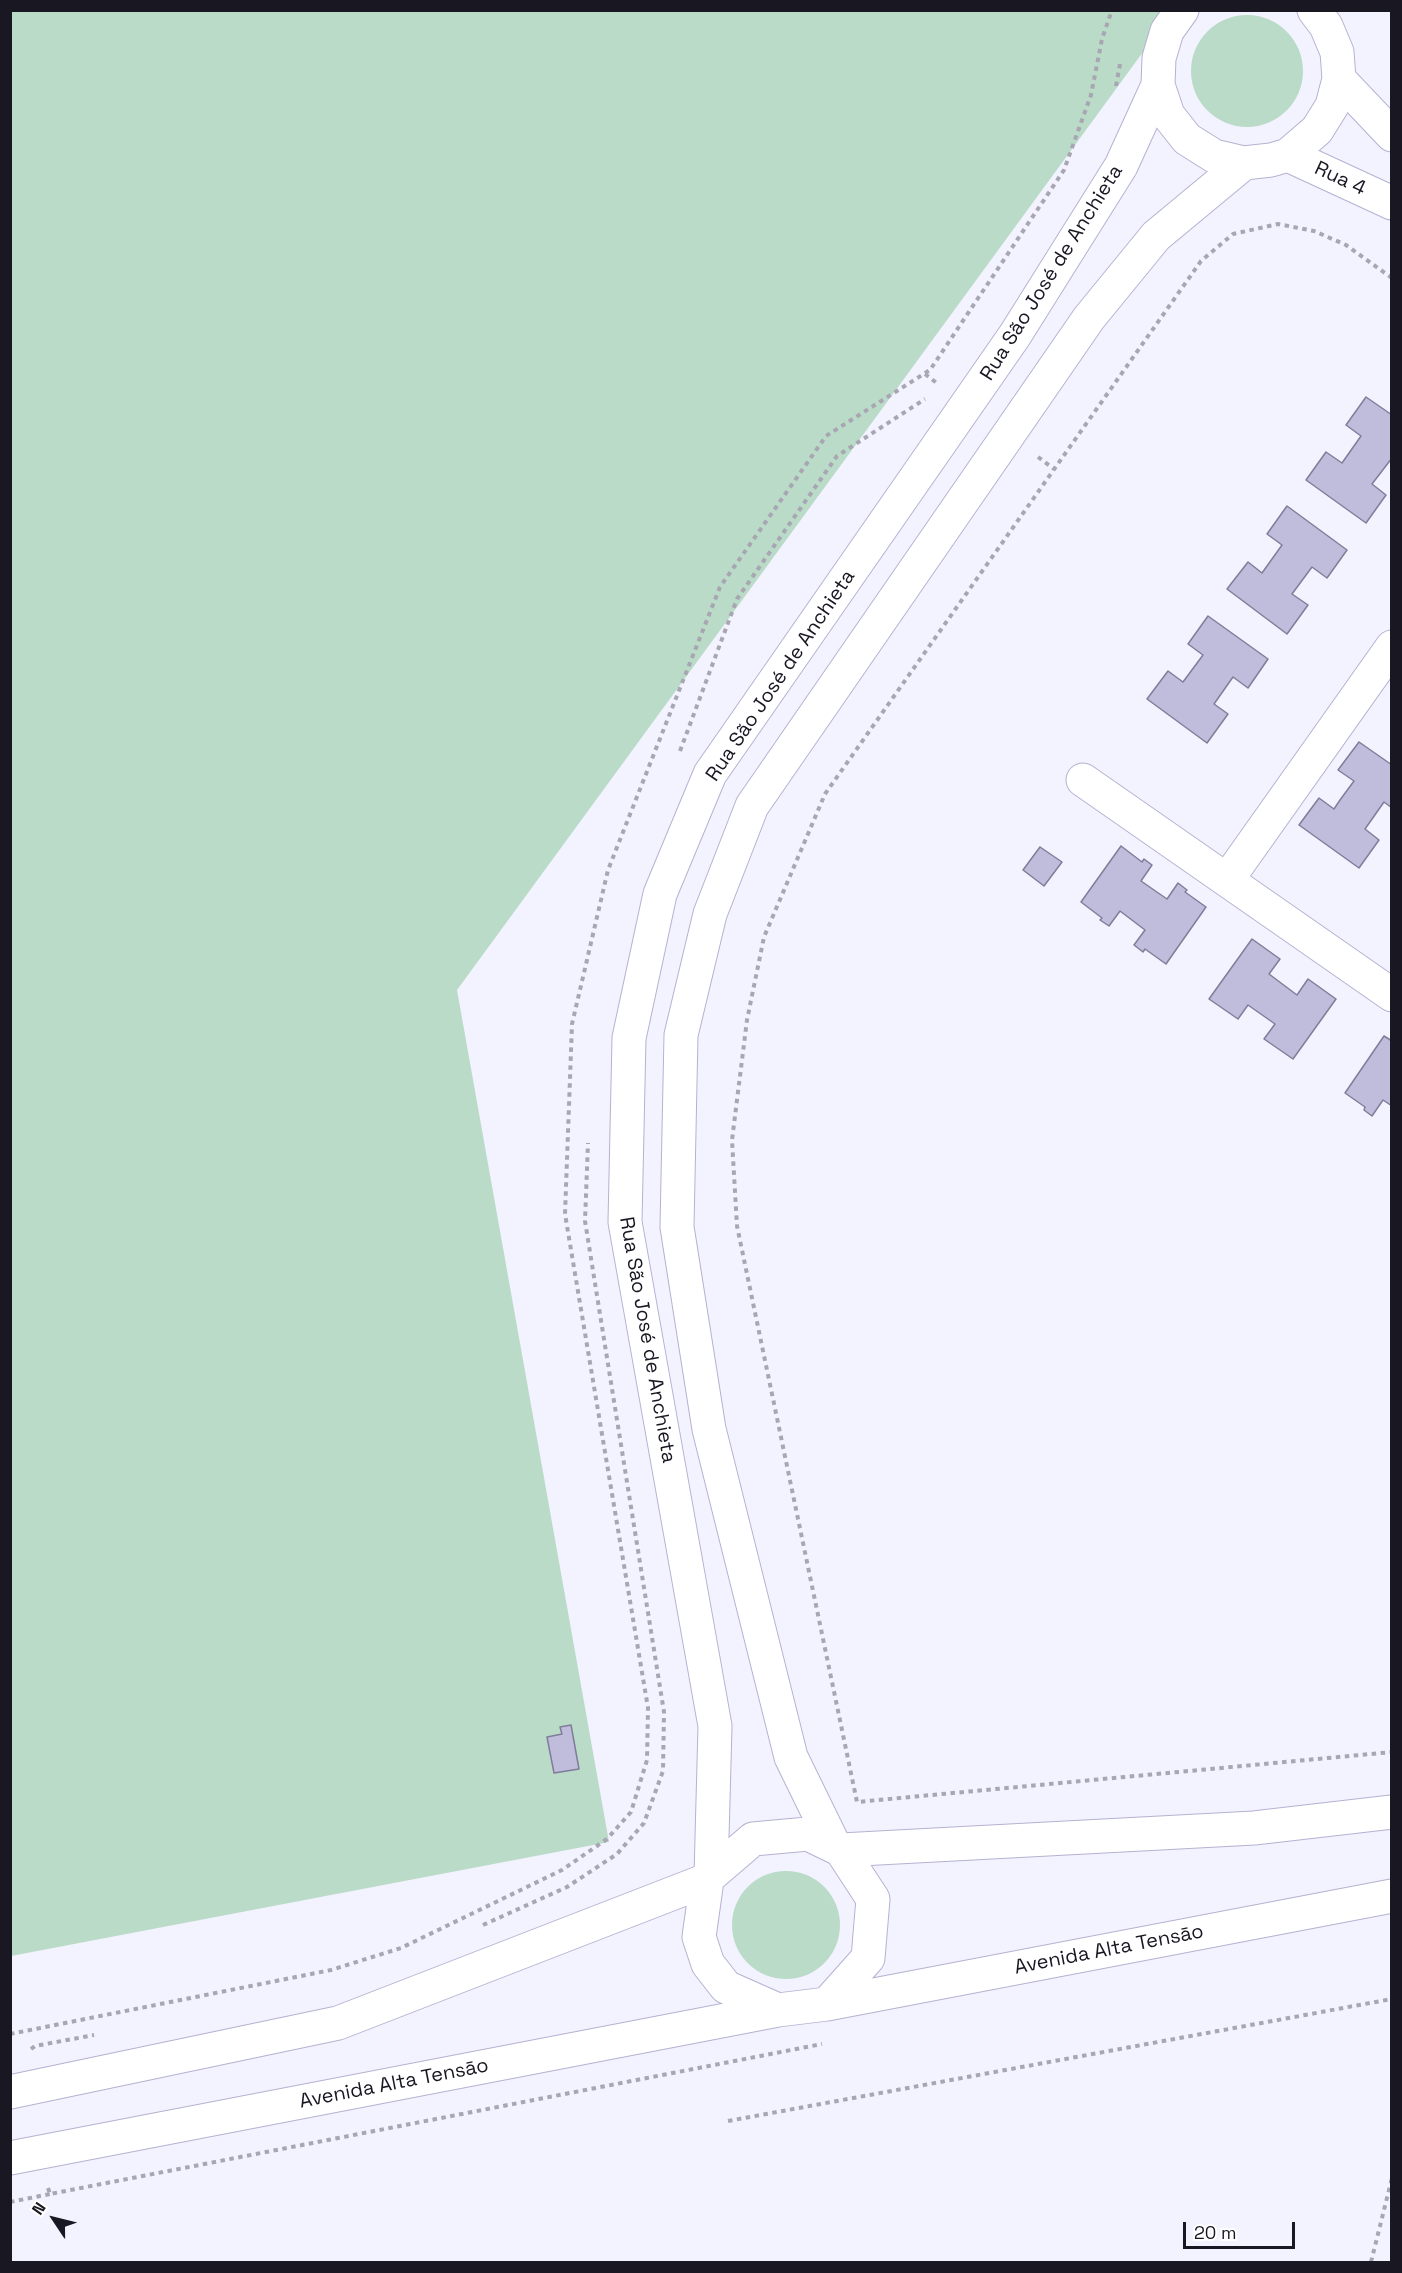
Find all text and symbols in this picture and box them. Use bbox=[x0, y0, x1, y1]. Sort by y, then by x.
street label: Rua 4 bbox=[1310, 157, 1370, 201]
street label: Rua São José de Anchieta bbox=[976, 161, 1128, 385]
street label: Rua São José de Anchieta bbox=[701, 566, 861, 786]
street label: Rua São José de Anchieta bbox=[614, 1215, 680, 1465]
street label: Avenida Alta Tensāo bbox=[1012, 1920, 1206, 1980]
street label: Avenida Alta Tensāo bbox=[297, 2054, 491, 2114]
north arrow bbox=[24, 2189, 84, 2249]
text: N bbox=[27, 2198, 51, 2219]
scale bar bbox=[1186, 2210, 1298, 2248]
text: 20 m bbox=[1194, 2221, 1237, 2244]

